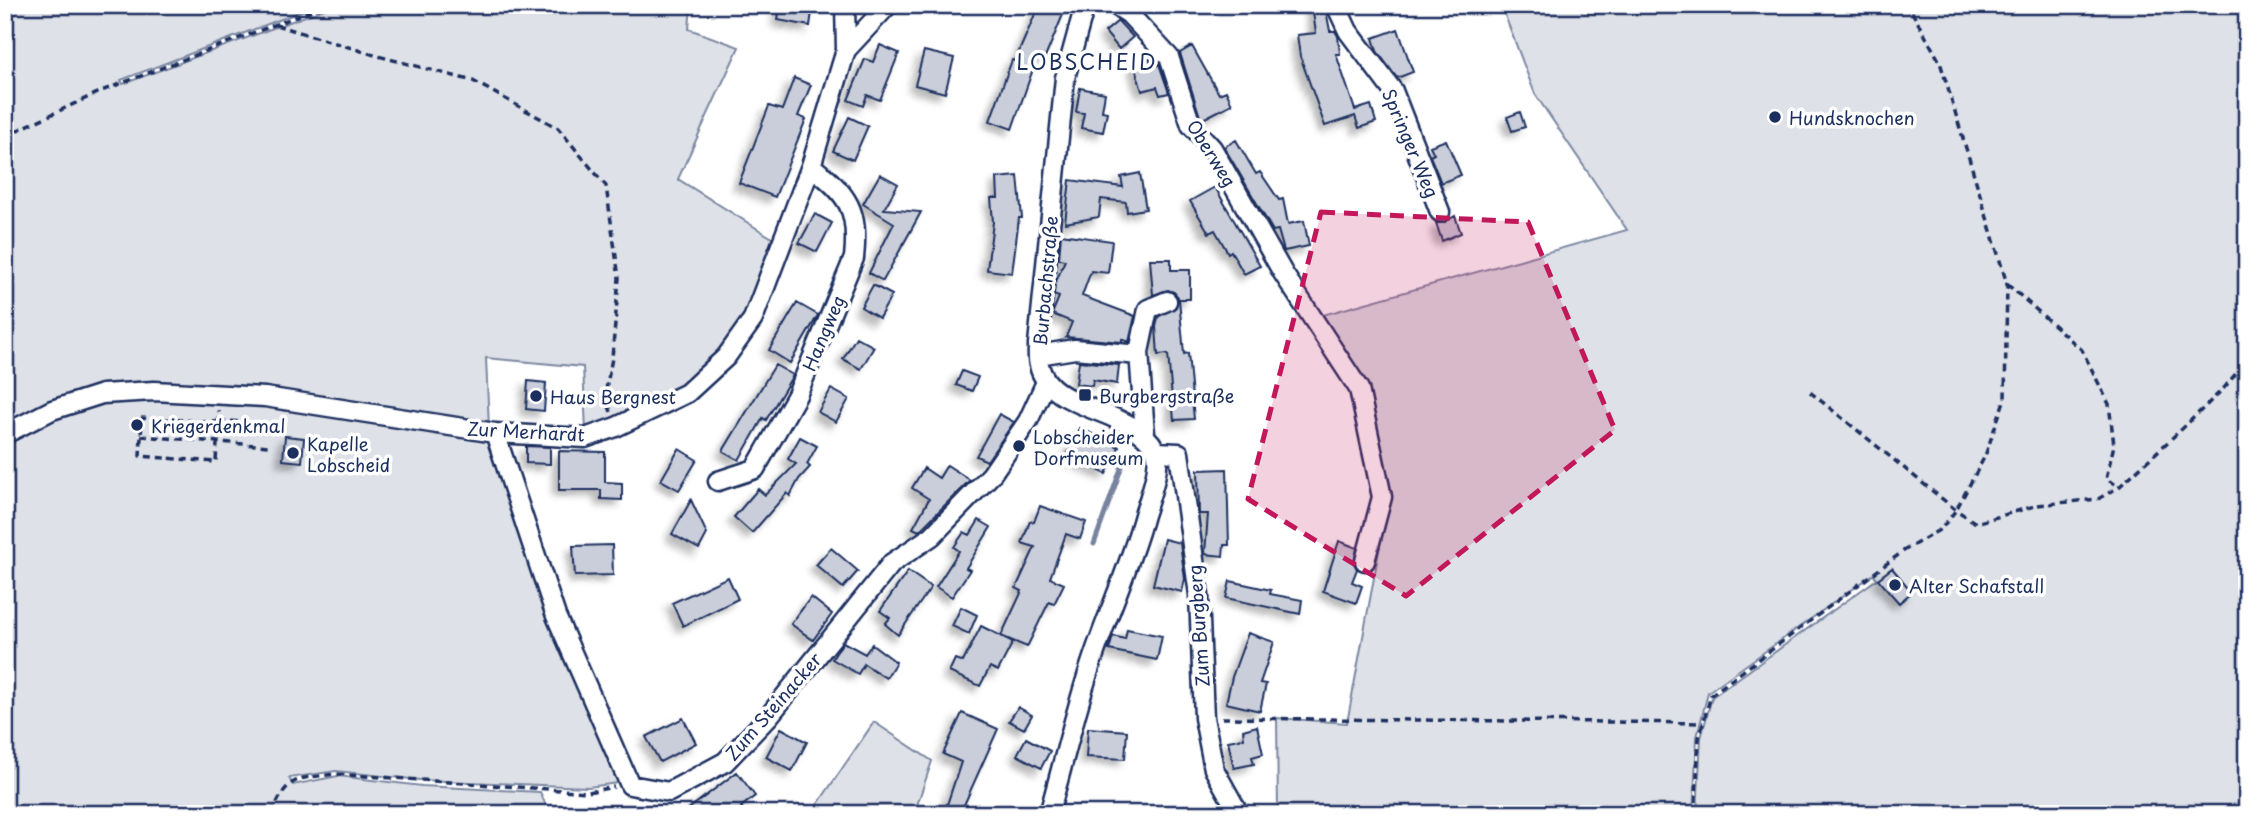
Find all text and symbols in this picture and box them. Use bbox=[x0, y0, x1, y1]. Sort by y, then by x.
district label: LOBSCHEID bbox=[1016, 45, 1158, 77]
street label: Springer Weg bbox=[1376, 84, 1446, 202]
place label: Hundsknochen bbox=[1789, 104, 1915, 131]
marker: Hundsknochen bbox=[1767, 109, 1783, 125]
street label: Oberweg bbox=[1181, 114, 1243, 192]
street label: Burbachstraße bbox=[1026, 215, 1064, 347]
street label: Hangweg bbox=[795, 291, 851, 375]
place label: Burgbergstraße bbox=[1099, 382, 1234, 409]
place label: Haus Bergnest bbox=[550, 383, 676, 410]
marker: Burgbergstraße bbox=[1077, 387, 1093, 403]
marker: Haus Bergnest bbox=[528, 388, 544, 404]
place label: Kriegerdenkmal bbox=[151, 412, 285, 439]
street label: Zur Merhardt bbox=[466, 414, 586, 448]
marker: Kriegerdenkmal bbox=[129, 417, 145, 433]
place label: Lobscheider Dorfmuseum bbox=[1033, 423, 1144, 471]
place label: Kapelle Lobscheid bbox=[307, 430, 390, 478]
marker: Lobscheider Dorfmuseum bbox=[1011, 438, 1027, 454]
marker: Kapelle Lobscheid bbox=[285, 445, 301, 461]
street label: Zum Burgberg bbox=[1180, 564, 1216, 688]
place label: Alter Schafstall bbox=[1909, 572, 2044, 599]
marker: Alter Schafstall bbox=[1887, 577, 1903, 593]
street label: Zum Steinacker bbox=[718, 646, 828, 766]

